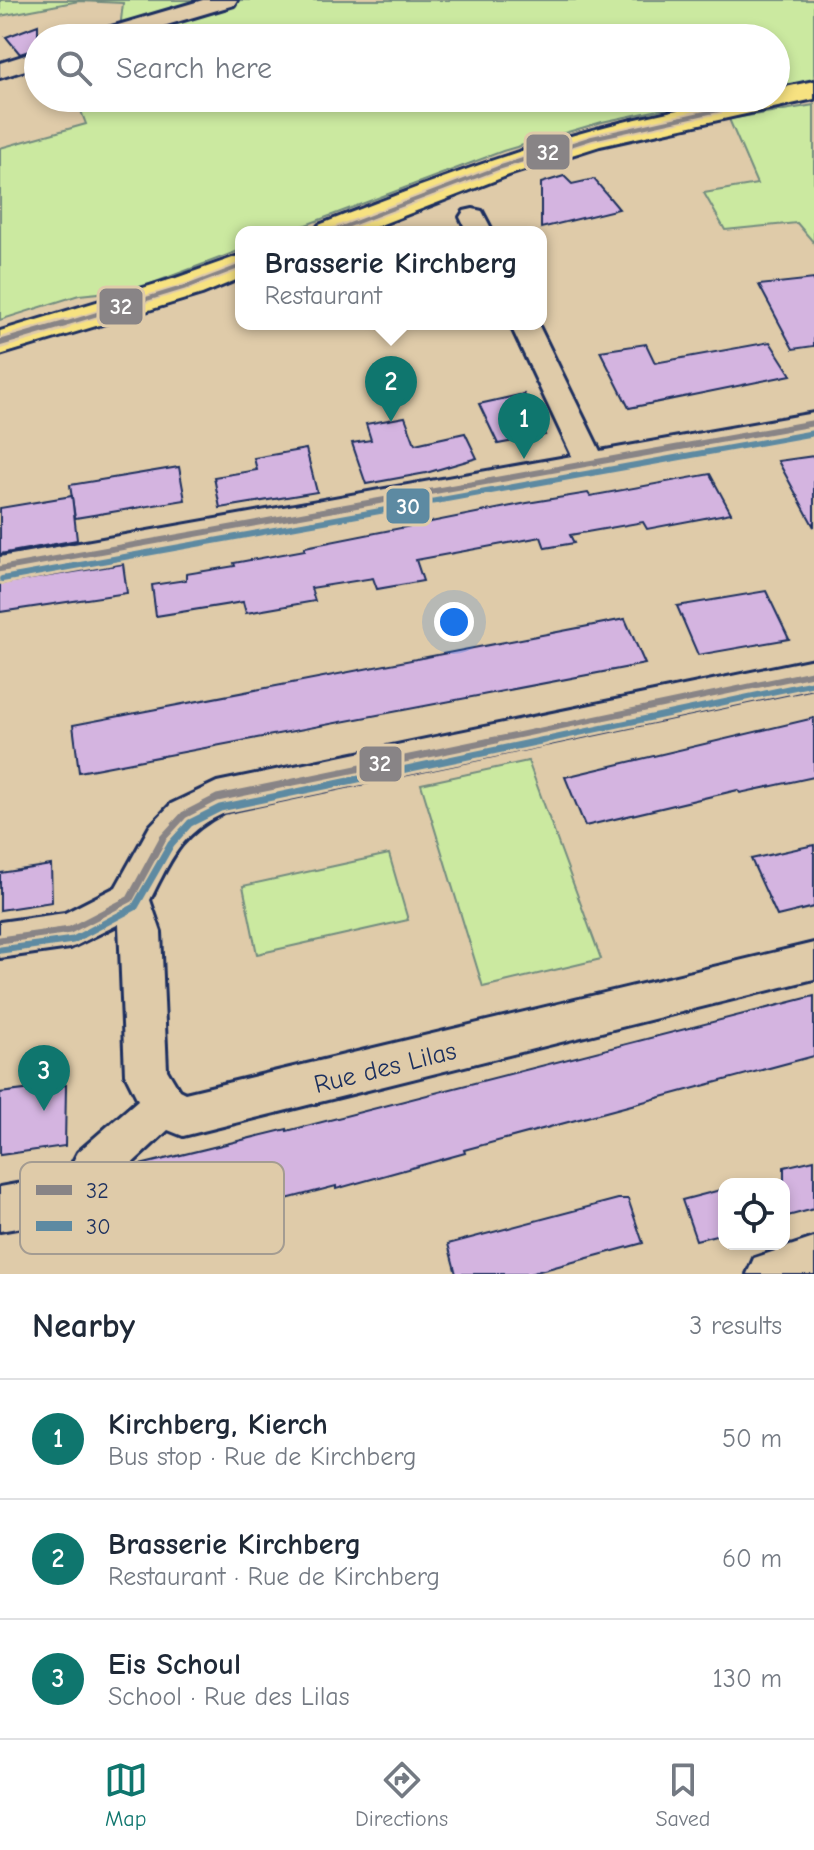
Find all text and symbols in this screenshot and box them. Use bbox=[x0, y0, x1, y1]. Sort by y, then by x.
search box bbox=[24, 24, 790, 112]
icon: search bbox=[52, 46, 96, 90]
text: Search here bbox=[116, 51, 272, 86]
line badge: 32 bbox=[525, 133, 571, 171]
text: 32 bbox=[537, 140, 559, 166]
popup bbox=[235, 226, 547, 330]
text: Brasserie Kirchberg bbox=[264, 246, 518, 281]
text: Restaurant bbox=[264, 281, 382, 311]
line badge: 32 bbox=[98, 287, 144, 326]
text: 32 bbox=[110, 294, 132, 320]
pin: 2 bbox=[365, 356, 417, 422]
pin: 1 bbox=[498, 393, 550, 459]
line badge: 30 bbox=[385, 487, 431, 525]
text: 30 bbox=[396, 494, 420, 520]
your location bbox=[434, 602, 474, 642]
line badge: 32 bbox=[358, 745, 403, 783]
text: 32 bbox=[369, 751, 391, 777]
street label: Rue des Lilas bbox=[311, 1036, 460, 1100]
pin: 3 bbox=[18, 1045, 70, 1111]
legend bbox=[20, 1162, 284, 1254]
text: 32 bbox=[86, 1178, 109, 1204]
map controls bbox=[718, 1178, 790, 1250]
button: locate bbox=[718, 1178, 790, 1250]
text: 30 bbox=[86, 1214, 111, 1240]
text: Nearby bbox=[32, 1306, 135, 1346]
text: 3 results bbox=[689, 1311, 782, 1341]
text: Kirchberg, Kierch bbox=[108, 1407, 328, 1442]
text: 1 bbox=[53, 1424, 63, 1454]
text: 50 m bbox=[722, 1424, 782, 1454]
text: Bus stop · Rue de Kirchberg bbox=[108, 1442, 417, 1472]
text: Brasserie Kirchberg bbox=[108, 1527, 361, 1562]
text: 2 bbox=[52, 1544, 64, 1574]
text: 60 m bbox=[722, 1544, 782, 1574]
text: Restaurant · Rue de Kirchberg bbox=[108, 1562, 440, 1592]
text: Eis Schoul bbox=[108, 1647, 241, 1682]
text: 3 bbox=[52, 1664, 64, 1694]
text: 130 m bbox=[713, 1664, 782, 1694]
text: School · Rue des Lilas bbox=[108, 1682, 350, 1712]
tab: Map bbox=[104, 1758, 148, 1832]
tab: Directions bbox=[355, 1758, 448, 1832]
tab: Saved bbox=[655, 1758, 710, 1832]

